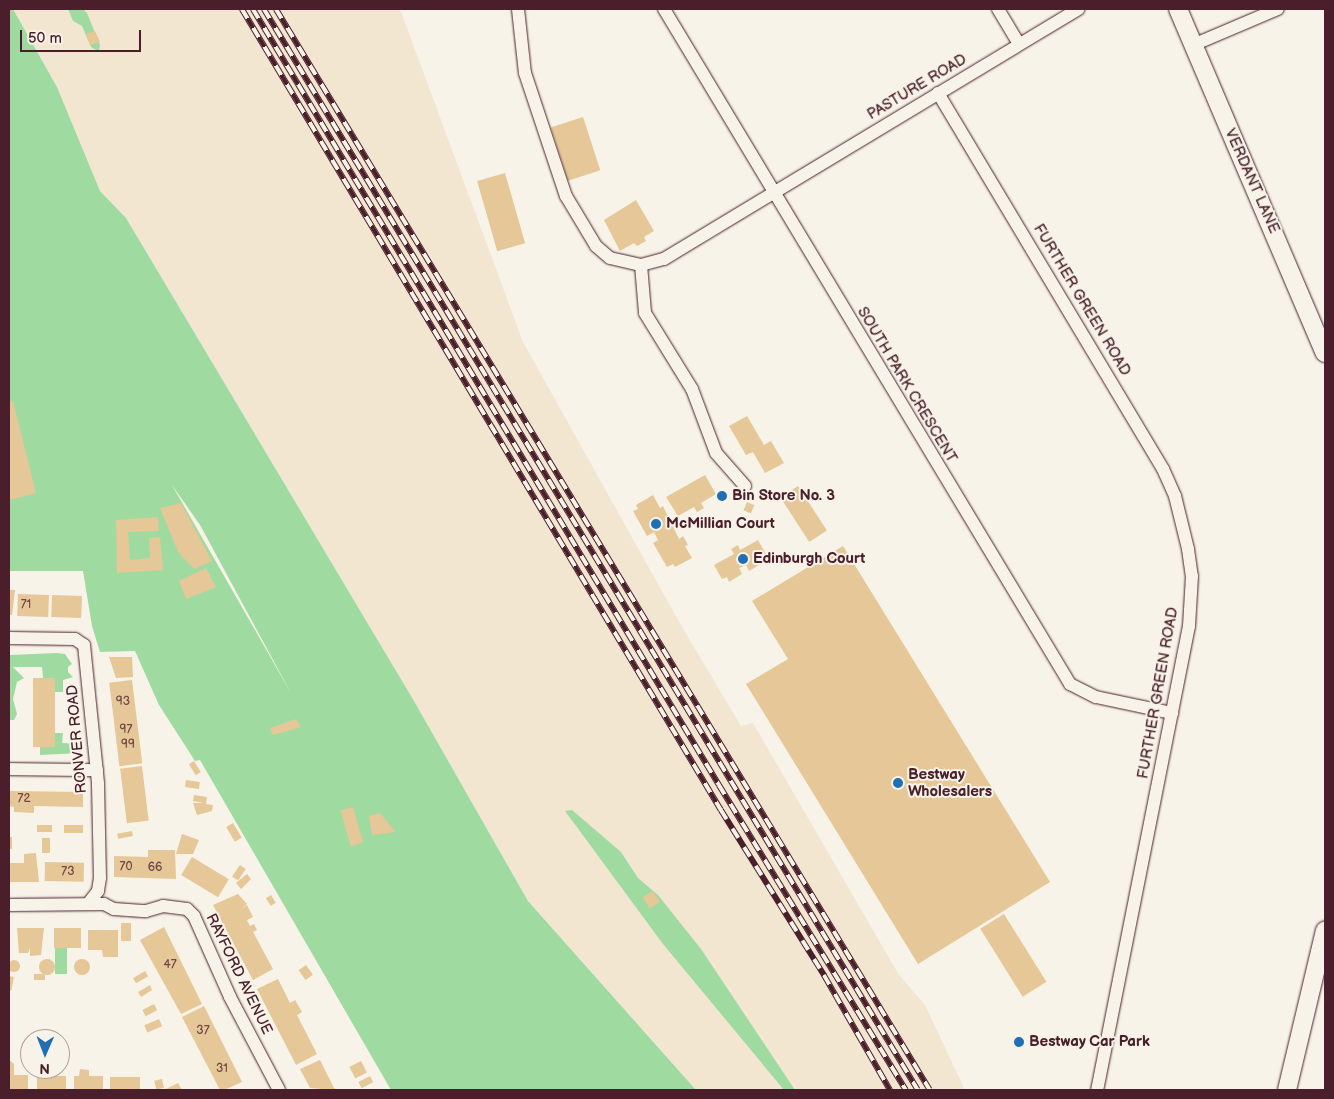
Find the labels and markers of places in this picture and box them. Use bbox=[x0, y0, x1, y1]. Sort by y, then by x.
place label: Bin Store No. 3 bbox=[732, 487, 835, 505]
marker: Bin Store No. 3 bbox=[716, 490, 728, 502]
place label: McMillian Court bbox=[666, 515, 775, 533]
marker: McMillian Court bbox=[650, 518, 662, 530]
place label: Edinburgh Court bbox=[753, 550, 865, 568]
marker: Edinburgh Court bbox=[737, 553, 749, 565]
place label: Bestway Wholesalers bbox=[908, 765, 992, 800]
marker: Bestway Wholesalers bbox=[892, 777, 904, 789]
place label: Bestway Car Park bbox=[1029, 1033, 1150, 1051]
marker: Bestway Car Park bbox=[1013, 1036, 1025, 1048]

